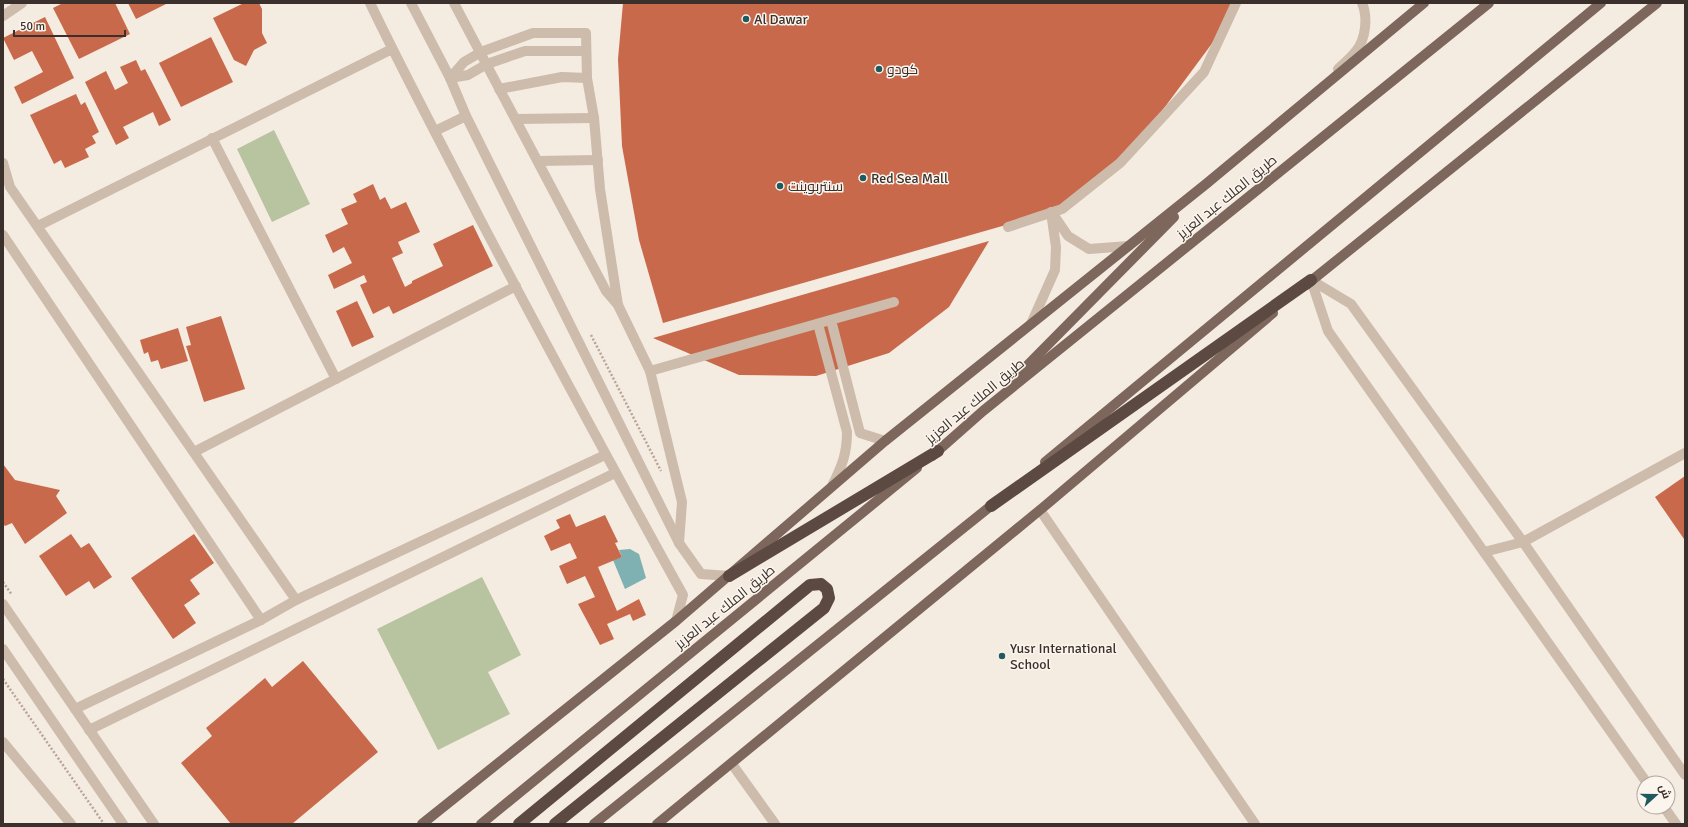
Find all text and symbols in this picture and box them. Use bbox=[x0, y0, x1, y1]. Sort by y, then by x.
place label: Al Dawar bbox=[754, 11, 809, 28]
scale bar bbox=[14, 12, 125, 38]
marker: Al Dawar bbox=[741, 14, 751, 24]
text: 50 m bbox=[20, 19, 45, 34]
place label: كودو bbox=[887, 61, 918, 78]
marker: كودو bbox=[874, 64, 884, 74]
street label: طريق الملك عبد العزيز bbox=[1173, 151, 1280, 243]
place label: Red Sea Mall bbox=[871, 170, 948, 187]
marker: Red Sea Mall bbox=[858, 173, 868, 183]
place label: سنتربوينت bbox=[788, 178, 843, 195]
marker: سنتربوينت bbox=[775, 181, 785, 191]
street label: طريق الملك عبد العزيز bbox=[921, 355, 1028, 448]
street label: طريق الملك عبد العزيز bbox=[671, 561, 778, 653]
place label: Yusr International School bbox=[1010, 640, 1117, 673]
marker: Yusr International School bbox=[997, 651, 1007, 661]
north arrow bbox=[1636, 775, 1676, 815]
text: ش bbox=[1656, 783, 1673, 801]

